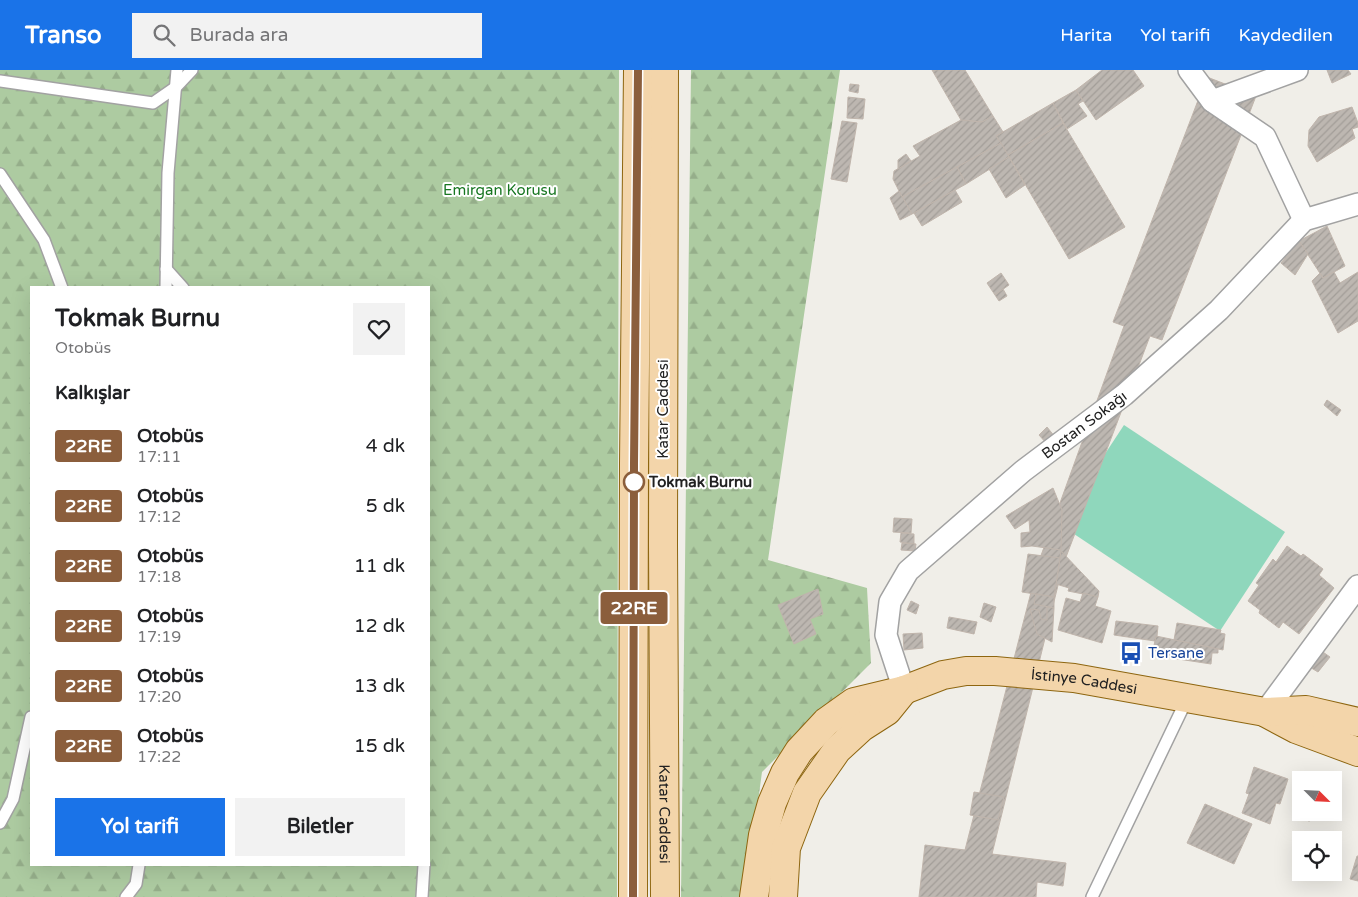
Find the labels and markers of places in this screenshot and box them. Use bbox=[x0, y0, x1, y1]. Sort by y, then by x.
marker: Tokmak Burnu bbox=[623, 471, 645, 493]
place label: Tokmak Burnu bbox=[648, 473, 752, 491]
bus stop icon: Tersane bbox=[1118, 640, 1144, 666]
place label: Tersane bbox=[1148, 644, 1204, 662]

